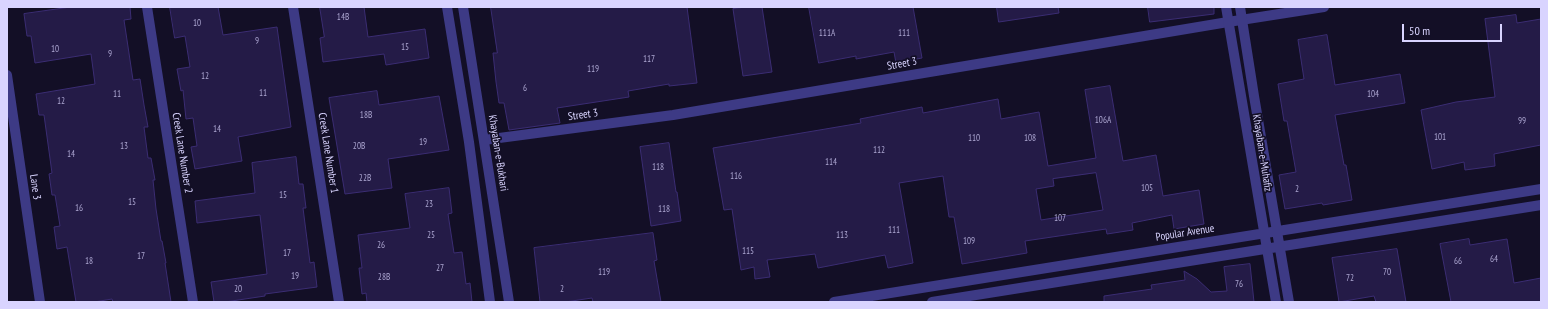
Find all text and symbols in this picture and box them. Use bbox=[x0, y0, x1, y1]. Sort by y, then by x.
house number: 14B bbox=[337, 12, 349, 22]
scale bar bbox=[1404, 16, 1504, 42]
house number: 10 bbox=[193, 18, 201, 28]
text: 50 m bbox=[1409, 23, 1430, 38]
house number: 111A bbox=[819, 28, 835, 38]
house number: 111 bbox=[898, 28, 910, 38]
house number: 9 bbox=[255, 36, 259, 46]
house number: 15 bbox=[401, 42, 409, 52]
house number: 10 bbox=[51, 44, 59, 54]
house number: 9 bbox=[108, 49, 112, 59]
house number: 117 bbox=[643, 54, 655, 64]
street label: Street 3 bbox=[886, 55, 918, 73]
house number: 119 bbox=[587, 64, 599, 74]
house number: 12 bbox=[201, 71, 209, 81]
house number: 6 bbox=[523, 83, 527, 93]
house number: 11 bbox=[259, 88, 267, 98]
house number: 11 bbox=[113, 89, 121, 99]
house number: 104 bbox=[1367, 89, 1379, 99]
house number: 12 bbox=[57, 96, 65, 106]
street label: Street 3 bbox=[567, 106, 599, 124]
house number: 18B bbox=[360, 110, 372, 120]
street label: Creek Lane Number 2 bbox=[169, 112, 195, 194]
street label: Creek Lane Number 1 bbox=[315, 112, 341, 194]
street label: Khayaban-e-Muhafiz bbox=[1249, 113, 1275, 193]
street label: Khayaban-e-Bukhari bbox=[485, 114, 511, 192]
house number: 106A bbox=[1095, 115, 1111, 125]
house number: 99 bbox=[1518, 116, 1526, 126]
house number: 14 bbox=[213, 124, 221, 134]
house number: 101 bbox=[1434, 132, 1446, 142]
house number: 110 bbox=[968, 133, 980, 143]
house number: 108 bbox=[1024, 133, 1036, 143]
house number: 19 bbox=[419, 137, 427, 147]
house number: 13 bbox=[120, 141, 128, 151]
house number: 20B bbox=[353, 141, 365, 151]
house number: 112 bbox=[873, 145, 885, 155]
house number: 14 bbox=[67, 149, 75, 159]
house number: 114 bbox=[825, 157, 837, 167]
house number: 118 bbox=[652, 162, 664, 172]
house number: 116 bbox=[730, 171, 742, 181]
street label: Lane 3 bbox=[27, 173, 43, 201]
house number: 22B bbox=[359, 173, 371, 183]
house number: 105 bbox=[1141, 183, 1153, 193]
house number: 2 bbox=[1295, 184, 1299, 194]
house number: 15 bbox=[279, 190, 287, 200]
house number: 15 bbox=[128, 197, 136, 207]
house number: 23 bbox=[425, 199, 433, 209]
house number: 16 bbox=[75, 203, 83, 213]
house number: 118 bbox=[658, 204, 670, 214]
house number: 107 bbox=[1054, 213, 1066, 223]
street label: Popular Avenue bbox=[1155, 222, 1215, 244]
house number: 111 bbox=[888, 225, 900, 235]
house number: 25 bbox=[427, 230, 435, 240]
house number: 113 bbox=[836, 230, 848, 240]
house number: 109 bbox=[963, 236, 975, 246]
house number: 26 bbox=[377, 240, 385, 250]
house number: 115 bbox=[742, 246, 754, 256]
house number: 17 bbox=[283, 248, 291, 258]
house number: 17 bbox=[137, 251, 145, 261]
house number: 64 bbox=[1490, 254, 1498, 264]
house number: 18 bbox=[85, 256, 93, 266]
house number: 66 bbox=[1454, 256, 1462, 266]
house number: 27 bbox=[436, 263, 444, 273]
house number: 119 bbox=[598, 267, 610, 277]
house number: 70 bbox=[1383, 267, 1391, 277]
house number: 19 bbox=[291, 271, 299, 281]
house number: 28B bbox=[378, 272, 390, 282]
house number: 72 bbox=[1346, 273, 1354, 283]
house number: 76 bbox=[1235, 279, 1243, 289]
house number: 20 bbox=[234, 284, 242, 294]
house number: 2 bbox=[560, 284, 564, 294]

